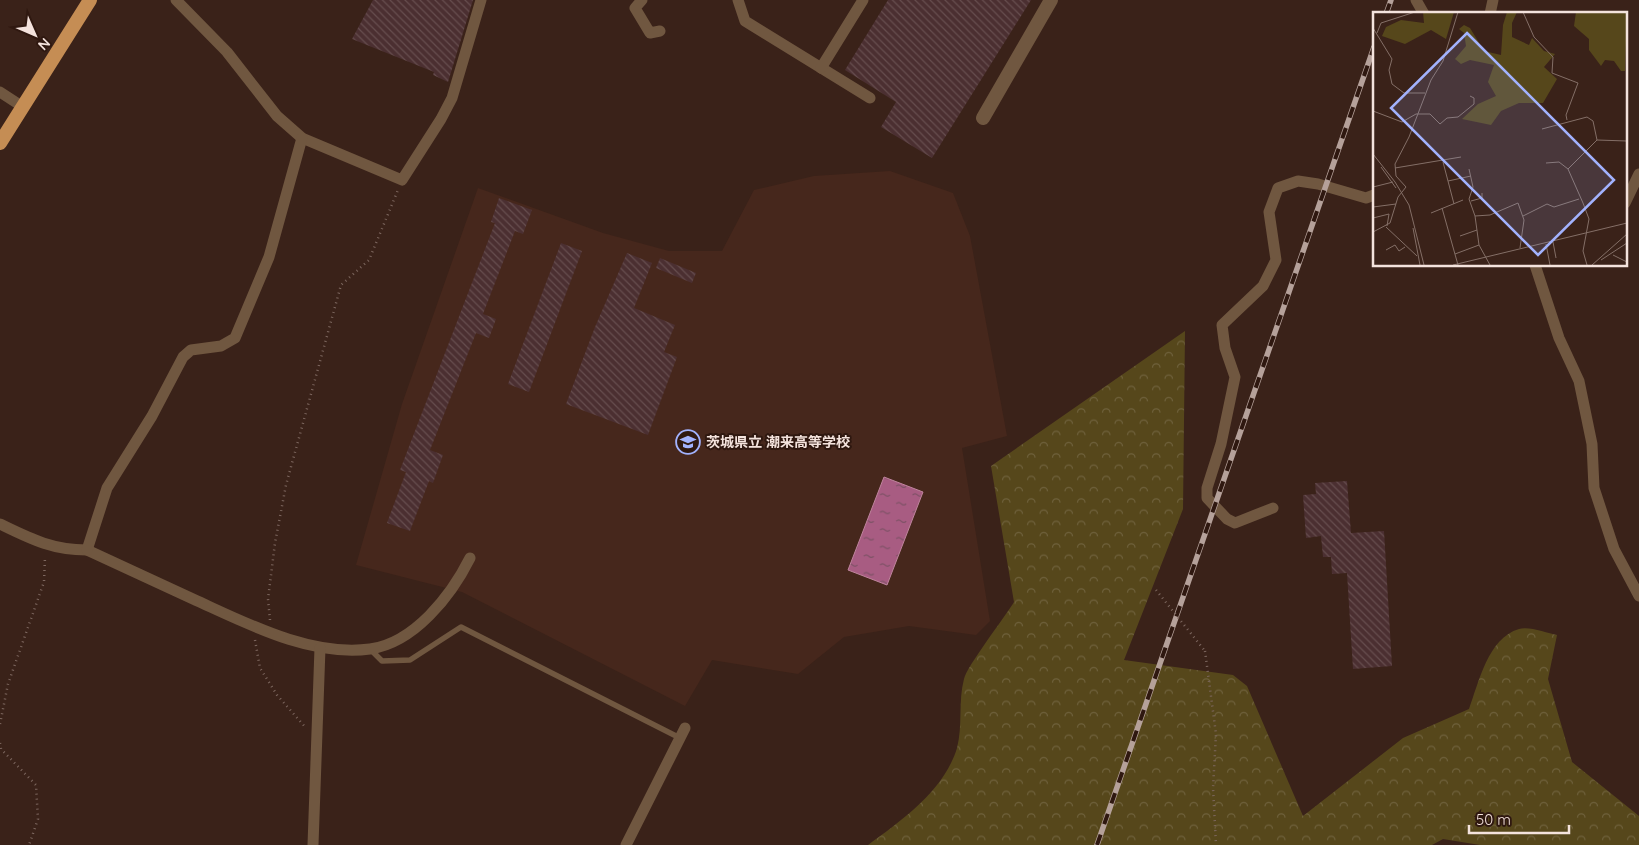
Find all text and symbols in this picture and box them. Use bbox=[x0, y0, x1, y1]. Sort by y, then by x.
north arrow bbox=[10, 10, 60, 60]
inset map bbox=[1373, 12, 1626, 266]
text: N bbox=[34, 34, 54, 54]
school or university icon: 茨城県立 潮来高等学校 bbox=[675, 429, 701, 455]
place label: 茨城県立 潮来高等学校 bbox=[706, 433, 850, 451]
scale bar bbox=[1469, 802, 1569, 834]
text: 50 m bbox=[1476, 810, 1511, 829]

